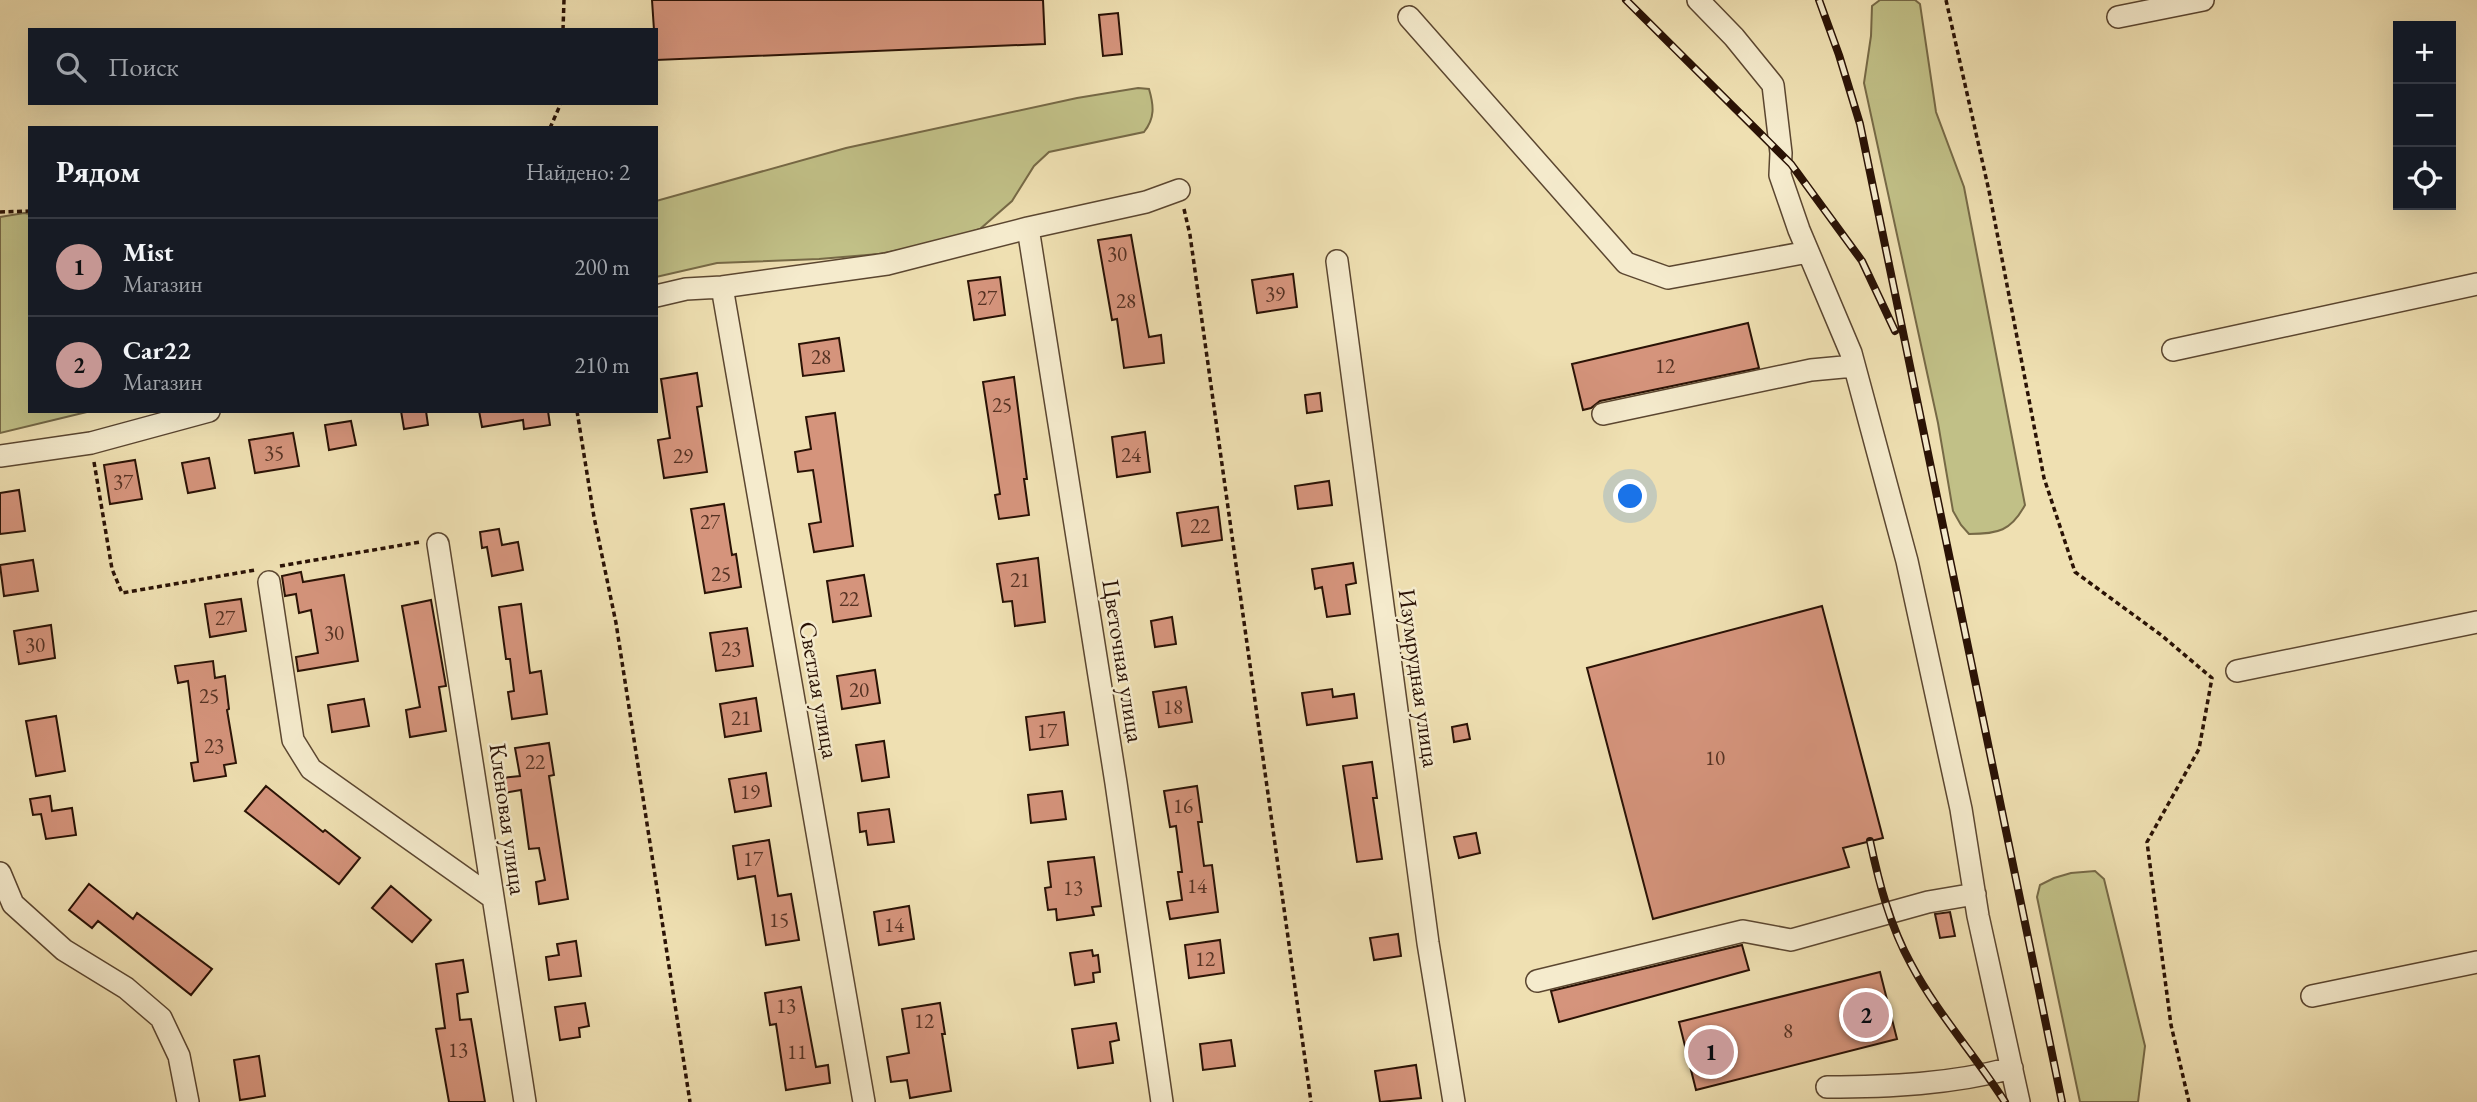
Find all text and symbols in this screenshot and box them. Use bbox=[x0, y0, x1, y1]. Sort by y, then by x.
map controls bbox=[2393, 21, 2456, 210]
button: + bbox=[2393, 21, 2456, 84]
search box bbox=[28, 28, 658, 105]
icon: search bbox=[52, 48, 90, 86]
text: Поиск bbox=[108, 50, 179, 84]
button: − bbox=[2393, 84, 2456, 147]
button: locate bbox=[2393, 147, 2456, 210]
text: Рядом bbox=[56, 152, 140, 191]
text: Найдено: 2 bbox=[526, 157, 630, 187]
text: Mist bbox=[123, 235, 174, 269]
house number: 30 bbox=[1107, 240, 1127, 267]
text: 1 bbox=[73, 252, 85, 282]
text: 200 m bbox=[574, 252, 630, 282]
text: Магазин bbox=[123, 269, 202, 299]
house number: 39 bbox=[1265, 280, 1285, 307]
house number: 27 bbox=[977, 284, 998, 311]
house number: 28 bbox=[1116, 287, 1136, 314]
text: Car22 bbox=[123, 333, 191, 367]
house number: 28 bbox=[811, 343, 831, 370]
text: 2 bbox=[73, 350, 85, 380]
text: 210 m bbox=[574, 350, 630, 380]
house number: 12 bbox=[1655, 352, 1675, 379]
text: Магазин bbox=[123, 367, 202, 397]
house number: 25 bbox=[992, 391, 1012, 418]
house number: 35 bbox=[264, 439, 284, 466]
house number: 24 bbox=[1121, 441, 1142, 468]
house number: 29 bbox=[673, 442, 693, 469]
house number: 37 bbox=[113, 468, 134, 495]
your location bbox=[1613, 479, 1647, 513]
house number: 27 bbox=[700, 508, 721, 535]
house number: 22 bbox=[1190, 512, 1210, 539]
house number: 25 bbox=[711, 560, 731, 587]
house number: 21 bbox=[1010, 566, 1030, 593]
street label: Цветочная улица bbox=[1095, 577, 1152, 745]
house number: 22 bbox=[839, 585, 859, 612]
street label: Изумрудная улица bbox=[1392, 587, 1447, 770]
house number: 27 bbox=[215, 604, 236, 631]
house number: 30 bbox=[324, 619, 344, 646]
street label: Светлая улица bbox=[792, 619, 847, 761]
house number: 30 bbox=[25, 631, 45, 658]
house number: 23 bbox=[721, 635, 741, 662]
house number: 20 bbox=[849, 676, 869, 703]
house number: 25 bbox=[199, 682, 219, 709]
house number: 18 bbox=[1163, 693, 1183, 720]
house number: 21 bbox=[731, 704, 751, 731]
house number: 17 bbox=[1037, 717, 1058, 744]
house number: 23 bbox=[204, 732, 224, 759]
street label: Кленовая улица bbox=[483, 741, 535, 897]
house number: 10 bbox=[1705, 744, 1725, 771]
house number: 22 bbox=[525, 748, 545, 775]
house number: 19 bbox=[740, 778, 760, 805]
house number: 16 bbox=[1173, 792, 1193, 819]
house number: 17 bbox=[743, 845, 764, 872]
house number: 14 bbox=[1187, 872, 1208, 899]
house number: 13 bbox=[1063, 874, 1083, 901]
house number: 15 bbox=[769, 906, 789, 933]
house number: 14 bbox=[884, 911, 905, 938]
house number: 12 bbox=[1195, 945, 1215, 972]
pin: 2 bbox=[1843, 989, 1889, 1041]
house number: 13 bbox=[776, 992, 796, 1019]
house number: 12 bbox=[914, 1007, 934, 1034]
house number: 8 bbox=[1783, 1017, 1793, 1044]
pin: 1 bbox=[1688, 1026, 1734, 1078]
house number: 13 bbox=[448, 1036, 468, 1063]
house number: 11 bbox=[787, 1038, 807, 1065]

